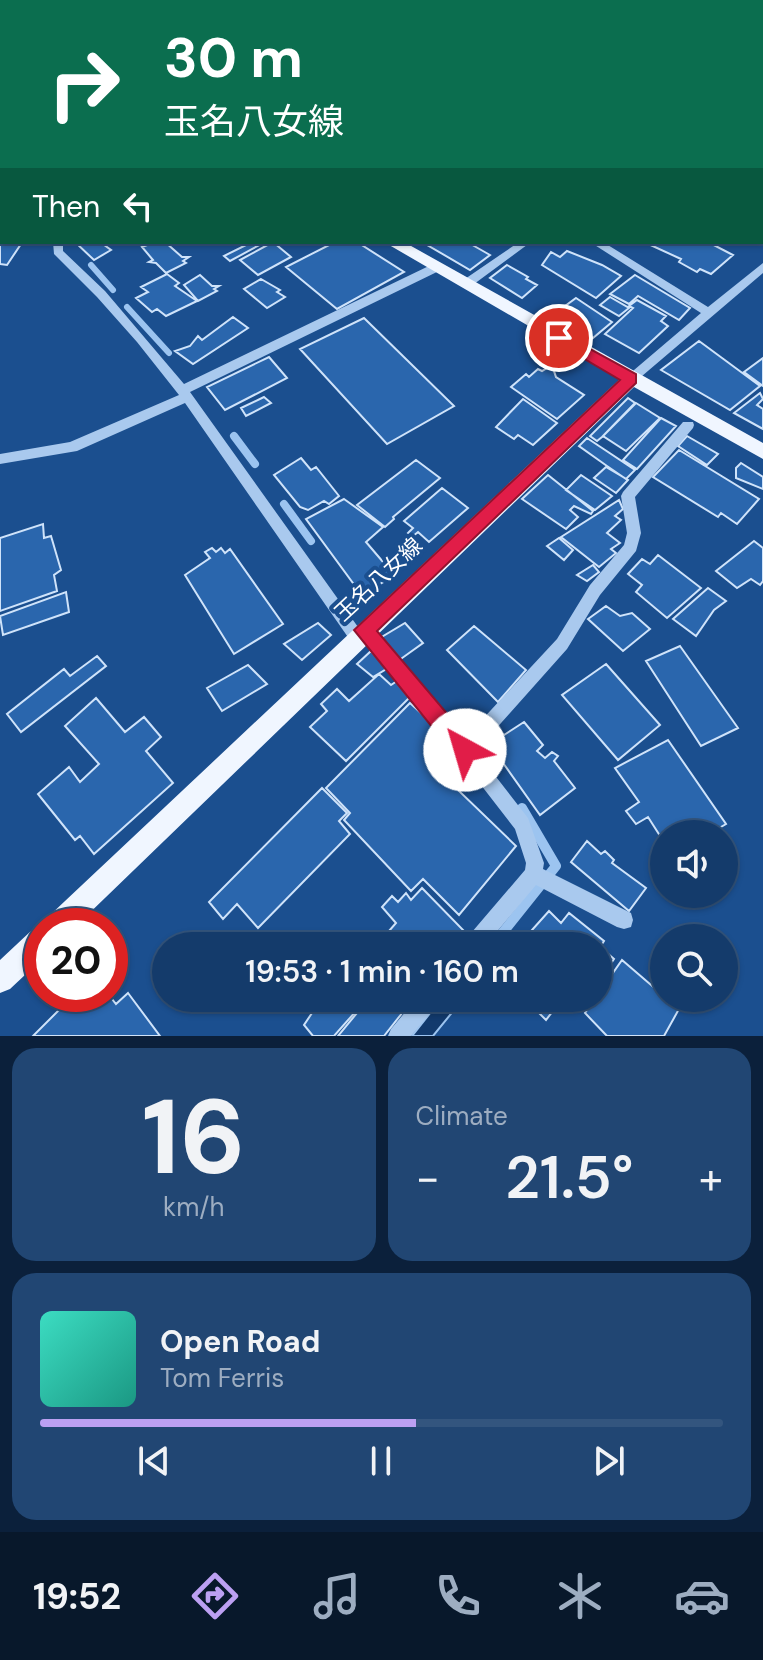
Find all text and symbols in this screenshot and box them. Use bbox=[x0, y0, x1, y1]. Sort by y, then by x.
text: 30 m bbox=[164, 21, 303, 94]
icon: right bbox=[32, 32, 136, 136]
text: 玉名八女線 bbox=[164, 98, 344, 145]
icon: left bbox=[116, 184, 160, 228]
text: Then bbox=[32, 187, 100, 226]
pin bbox=[525, 304, 593, 372]
icon: arrive bbox=[537, 316, 581, 360]
street label: 玉名八女線 bbox=[328, 531, 428, 627]
position arrow bbox=[423, 708, 507, 792]
map controls bbox=[650, 820, 738, 1012]
button: sound bbox=[650, 820, 738, 908]
speed limit sign: 20 bbox=[24, 908, 128, 1012]
button: search bbox=[650, 924, 738, 1012]
text: 19:53 · 1 min · 160 m bbox=[245, 952, 519, 991]
text: 16 bbox=[142, 1070, 246, 1205]
text: Climate bbox=[416, 1099, 508, 1133]
text: 21.5° bbox=[505, 1138, 633, 1217]
text: − bbox=[416, 1149, 440, 1207]
text: + bbox=[699, 1149, 723, 1207]
text: km/h bbox=[163, 1190, 224, 1224]
text: Open Road bbox=[160, 1322, 320, 1361]
text: Tom Ferris bbox=[160, 1361, 284, 1395]
icon: previous bbox=[132, 1439, 176, 1483]
icon: pause bbox=[359, 1439, 403, 1483]
icon: next bbox=[587, 1439, 631, 1483]
icon: directions bbox=[187, 1568, 243, 1624]
icon: music bbox=[309, 1568, 365, 1624]
icon: phone bbox=[430, 1568, 486, 1624]
icon: climate bbox=[552, 1568, 608, 1624]
icon: car bbox=[674, 1568, 730, 1624]
text: 19:52 bbox=[33, 1573, 121, 1620]

